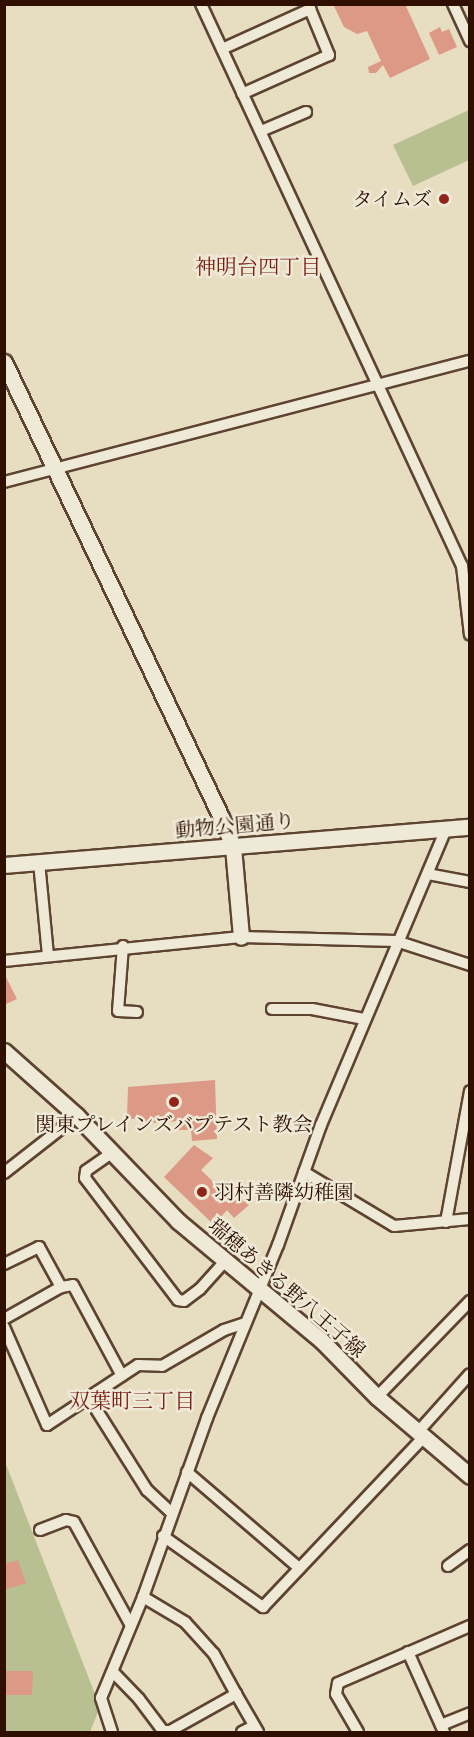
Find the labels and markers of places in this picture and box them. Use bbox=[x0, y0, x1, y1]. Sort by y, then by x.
place label: タイムズ bbox=[352, 187, 432, 211]
marker: タイムズ bbox=[437, 192, 451, 206]
marker: 関東プレインズバプテスト教会 bbox=[167, 1095, 181, 1109]
place label: 関東プレインズバプテスト教会 bbox=[34, 1112, 314, 1136]
place label: 羽村善隣幼稚園 bbox=[214, 1180, 354, 1204]
marker: 羽村善隣幼稚園 bbox=[195, 1185, 209, 1199]

